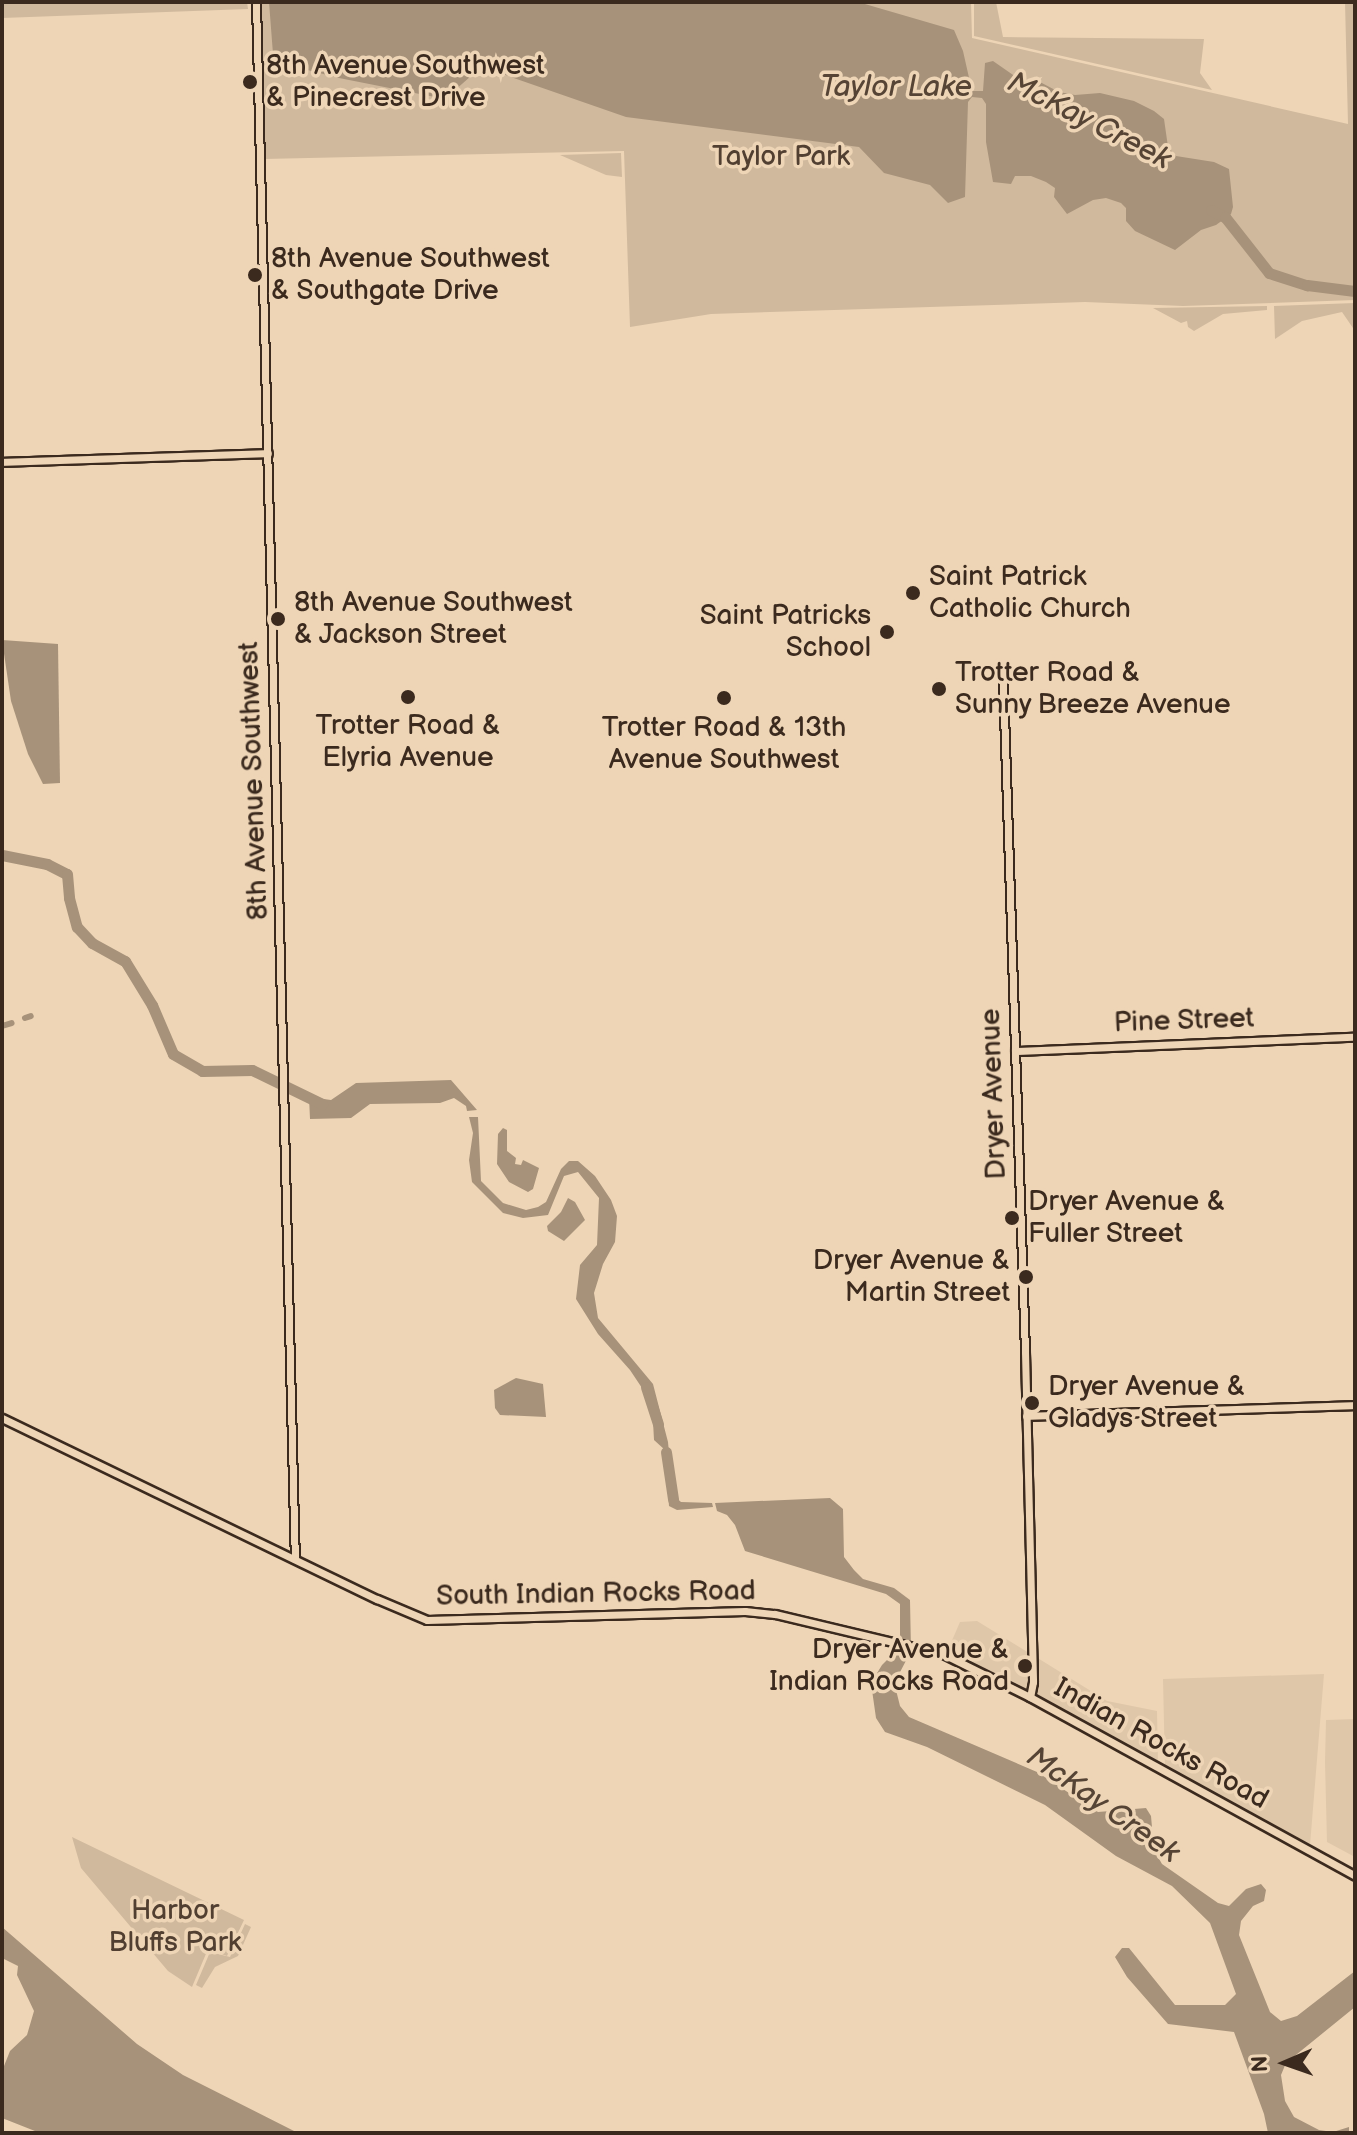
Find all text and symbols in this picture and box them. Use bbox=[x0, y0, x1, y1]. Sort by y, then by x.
place label: 8th Avenue Southwest & Pinecrest Drive bbox=[266, 49, 545, 115]
water label: McKay Creek bbox=[1000, 64, 1178, 178]
water label: Taylor Lake bbox=[820, 69, 972, 105]
marker: 8th Avenue Southwest & Pinecrest Drive bbox=[241, 73, 259, 91]
park label: Taylor Park bbox=[712, 140, 850, 174]
place label: 8th Avenue Southwest & Southgate Drive bbox=[271, 242, 550, 308]
marker: 8th Avenue Southwest & Southgate Drive bbox=[246, 266, 264, 284]
place label: Saint Patrick Catholic Church bbox=[929, 560, 1131, 626]
marker: Saint Patrick Catholic Church bbox=[904, 584, 922, 602]
place label: 8th Avenue Southwest & Jackson Street bbox=[294, 586, 573, 652]
place label: Saint Patricks School bbox=[700, 599, 871, 665]
marker: 8th Avenue Southwest & Jackson Street bbox=[269, 610, 287, 628]
marker: Saint Patricks School bbox=[878, 623, 896, 641]
street label: 8th Avenue Southwest bbox=[232, 641, 276, 921]
place label: Trotter Road & Sunny Breeze Avenue bbox=[955, 656, 1232, 722]
marker: Trotter Road & Sunny Breeze Avenue bbox=[930, 680, 948, 698]
marker: Trotter Road & Elyria Avenue bbox=[399, 688, 417, 706]
marker: Trotter Road & 13th Avenue Southwest bbox=[715, 689, 733, 707]
place label: Trotter Road & Elyria Avenue bbox=[316, 709, 500, 775]
place label: Trotter Road & 13th Avenue Southwest bbox=[602, 711, 846, 777]
street label: Pine Street bbox=[1113, 1002, 1255, 1040]
street label: Dryer Avenue bbox=[974, 1008, 1014, 1180]
place label: Dryer Avenue & Fuller Street bbox=[1028, 1185, 1225, 1251]
marker: Dryer Avenue & Fuller Street bbox=[1003, 1209, 1021, 1227]
place label: Dryer Avenue & Martin Street bbox=[813, 1244, 1010, 1310]
marker: Dryer Avenue & Martin Street bbox=[1017, 1268, 1035, 1286]
place label: Dryer Avenue & Gladys Street bbox=[1048, 1370, 1245, 1436]
marker: Dryer Avenue & Gladys Street bbox=[1023, 1394, 1041, 1412]
street label: South Indian Rocks Road bbox=[436, 1574, 756, 1614]
place label: Dryer Avenue & Indian Rocks Road bbox=[769, 1633, 1009, 1699]
marker: Dryer Avenue & Indian Rocks Road bbox=[1016, 1657, 1034, 1675]
street label: Indian Rocks Road bbox=[1048, 1671, 1274, 1817]
water label: McKay Creek bbox=[1019, 1738, 1187, 1872]
park label: Harbor Bluffs Park bbox=[108, 1894, 242, 1960]
north arrow bbox=[1245, 2023, 1325, 2103]
text: N bbox=[1247, 2055, 1274, 2073]

